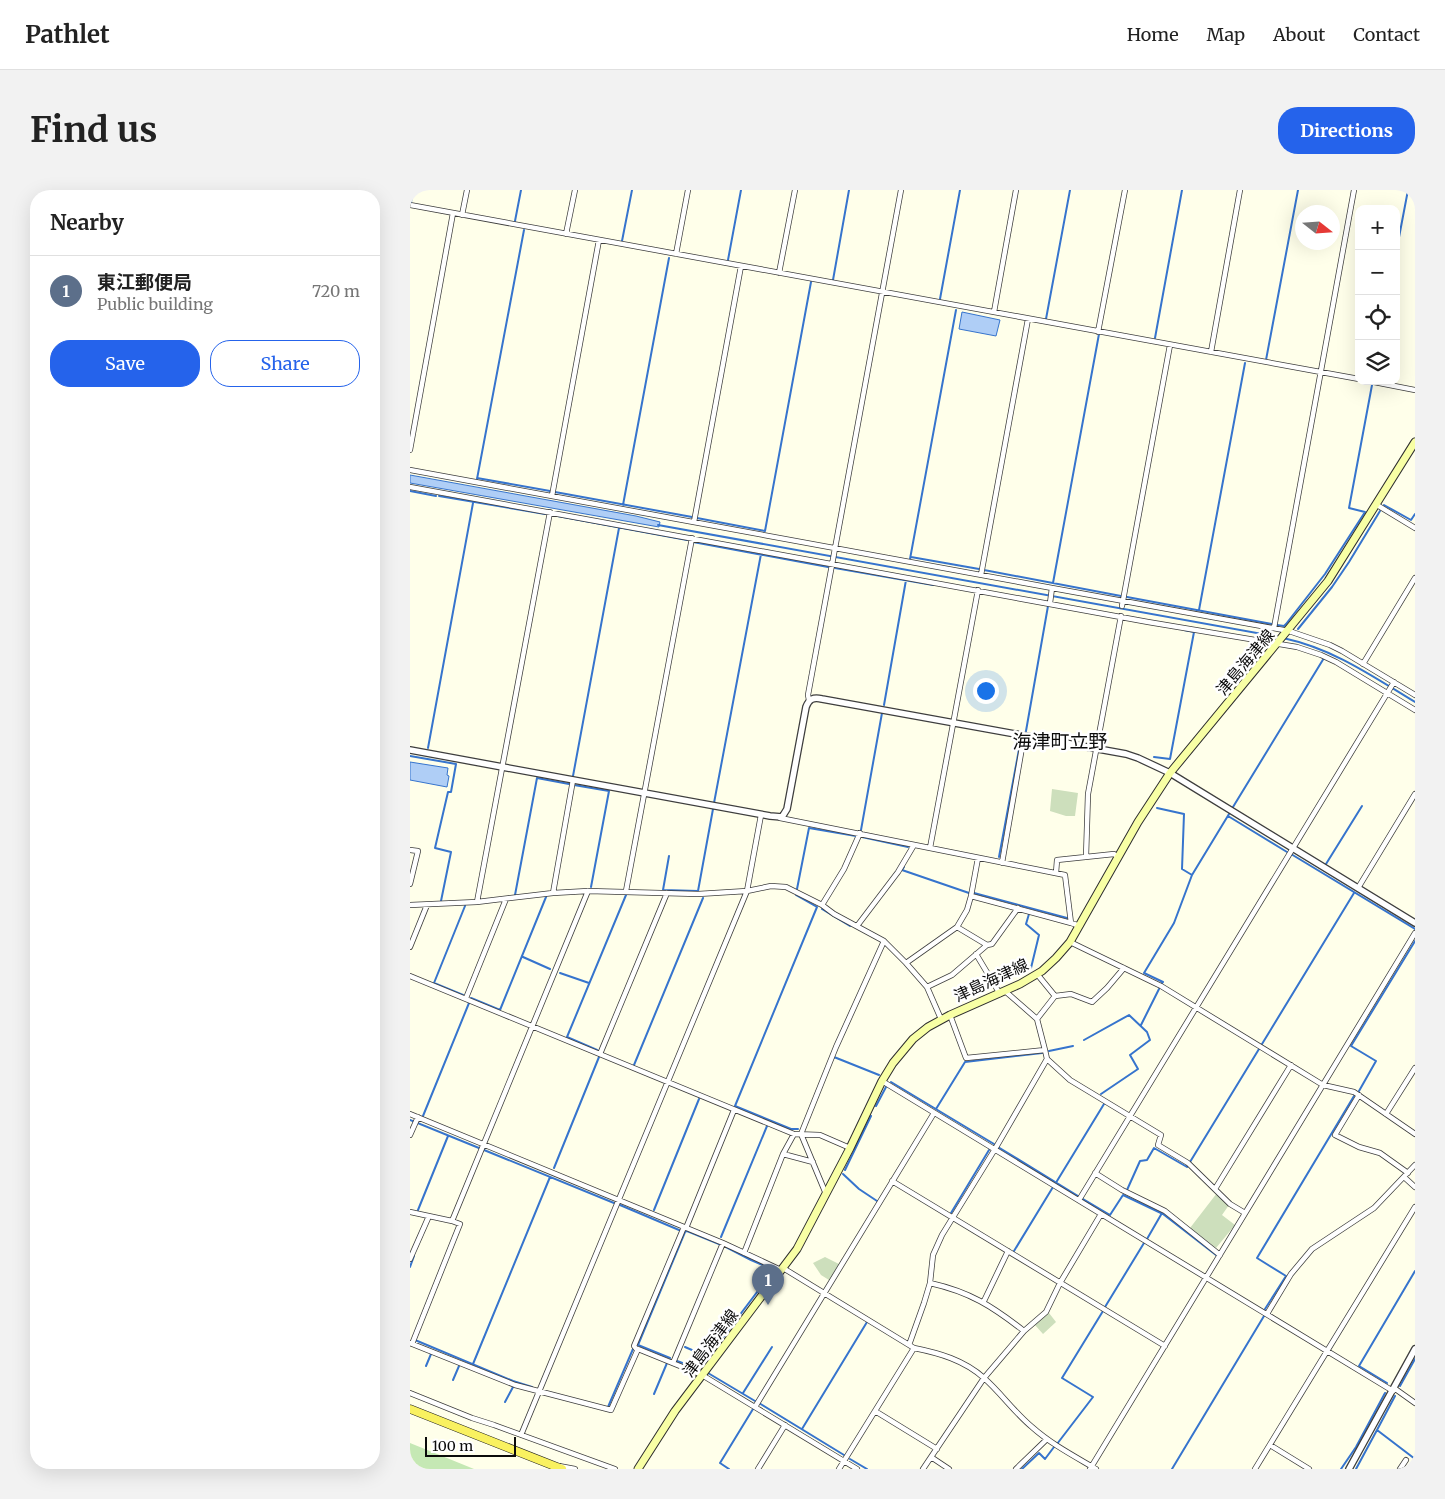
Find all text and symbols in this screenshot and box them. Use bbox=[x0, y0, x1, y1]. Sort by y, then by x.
text: Pathlet bbox=[25, 19, 110, 50]
text: Home bbox=[1127, 23, 1179, 46]
text: Map bbox=[1207, 23, 1245, 46]
text: About bbox=[1273, 23, 1325, 46]
text: Contact bbox=[1353, 23, 1420, 46]
button: Directions bbox=[1278, 107, 1415, 154]
text: Find us bbox=[30, 108, 157, 152]
north arrow bbox=[1295, 205, 1340, 250]
map controls bbox=[1355, 205, 1400, 385]
button: + bbox=[1355, 205, 1400, 250]
text: Nearby bbox=[50, 209, 124, 236]
button: − bbox=[1355, 250, 1400, 295]
text: 東江郵便局 bbox=[97, 270, 192, 294]
text: 1 bbox=[62, 281, 70, 301]
text: 720 m bbox=[312, 281, 360, 301]
text: Public building bbox=[97, 294, 213, 314]
button: locate bbox=[1355, 295, 1400, 340]
button: Save bbox=[50, 340, 200, 387]
button: Share bbox=[210, 340, 360, 387]
button: layers bbox=[1355, 340, 1400, 385]
street label: 津島海津線 bbox=[1212, 625, 1278, 699]
your location bbox=[973, 678, 999, 704]
district label: 海津町立野 bbox=[1012, 729, 1108, 753]
street label: 津島海津線 bbox=[951, 954, 1031, 1006]
pin: 1 bbox=[752, 1264, 784, 1305]
street label: 津島海津線 bbox=[678, 1305, 742, 1381]
scale bar bbox=[425, 1434, 516, 1457]
text: 100 m bbox=[432, 1437, 473, 1455]

